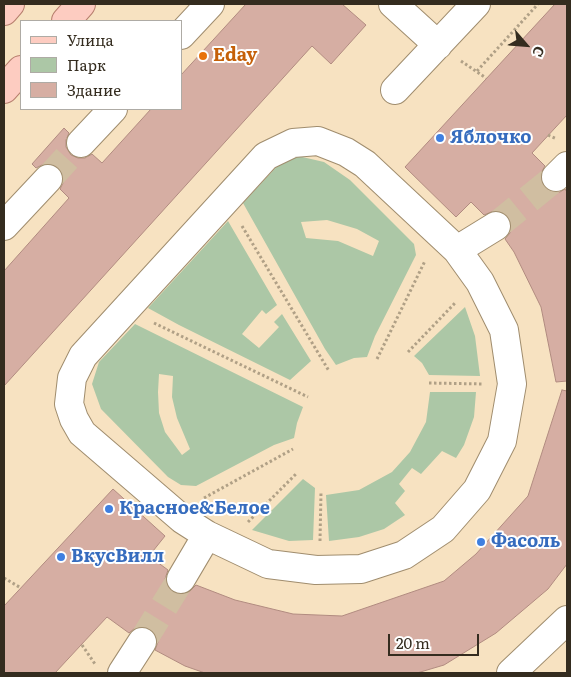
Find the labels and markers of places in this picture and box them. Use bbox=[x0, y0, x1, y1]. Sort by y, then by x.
place label: Eday bbox=[213, 45, 257, 67]
marker: Eday bbox=[197, 50, 209, 62]
place label: Яблочко bbox=[450, 127, 532, 149]
marker: Яблочко bbox=[434, 132, 446, 144]
place label: Красное&Белое bbox=[119, 498, 270, 520]
marker: Красное&Белое bbox=[103, 503, 115, 515]
place label: Фасоль bbox=[491, 531, 561, 553]
marker: Фасоль bbox=[475, 536, 487, 548]
place label: ВкусВилл bbox=[71, 546, 164, 568]
marker: ВкусВилл bbox=[55, 551, 67, 563]

